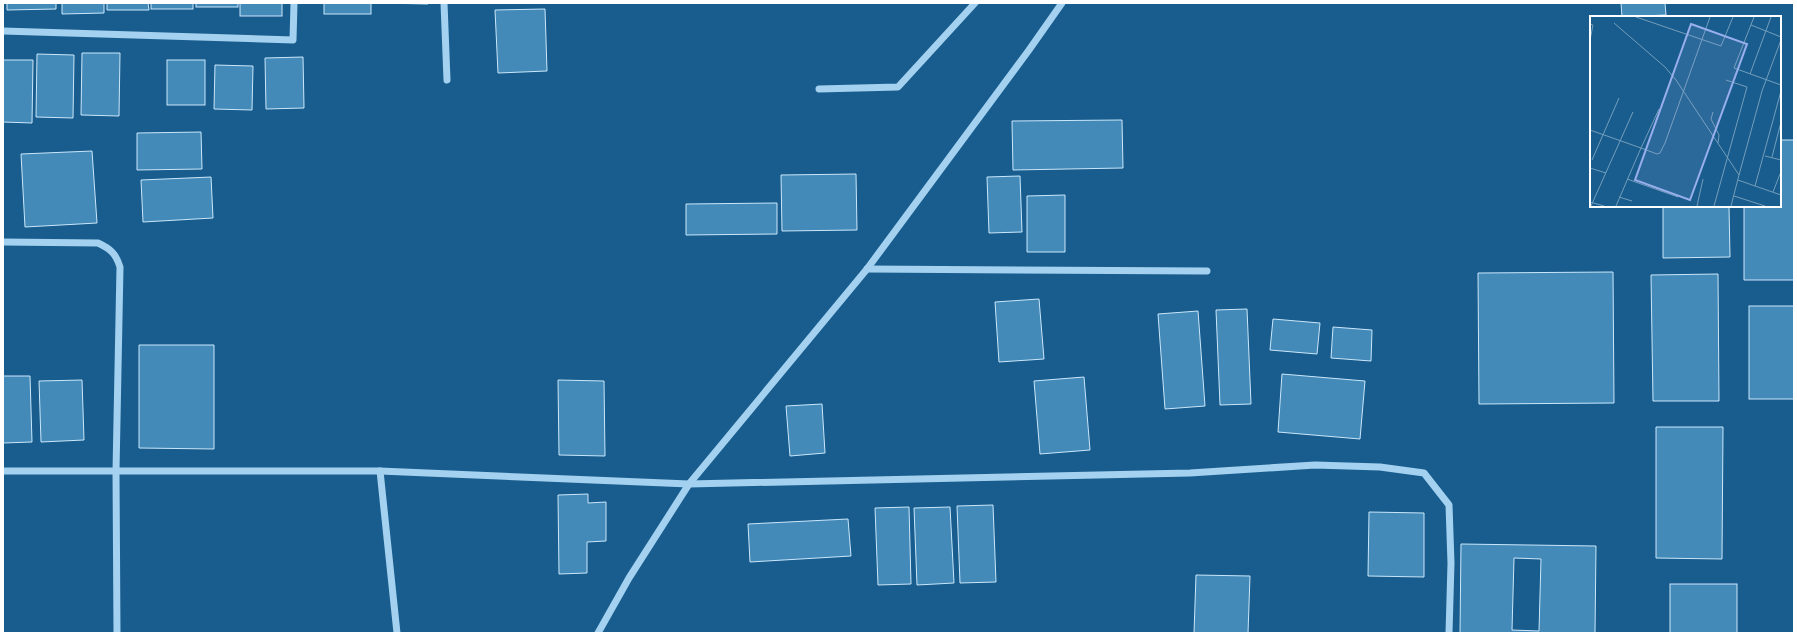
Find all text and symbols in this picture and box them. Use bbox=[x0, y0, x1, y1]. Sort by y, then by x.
inset map bbox=[1590, 16, 1781, 207]

